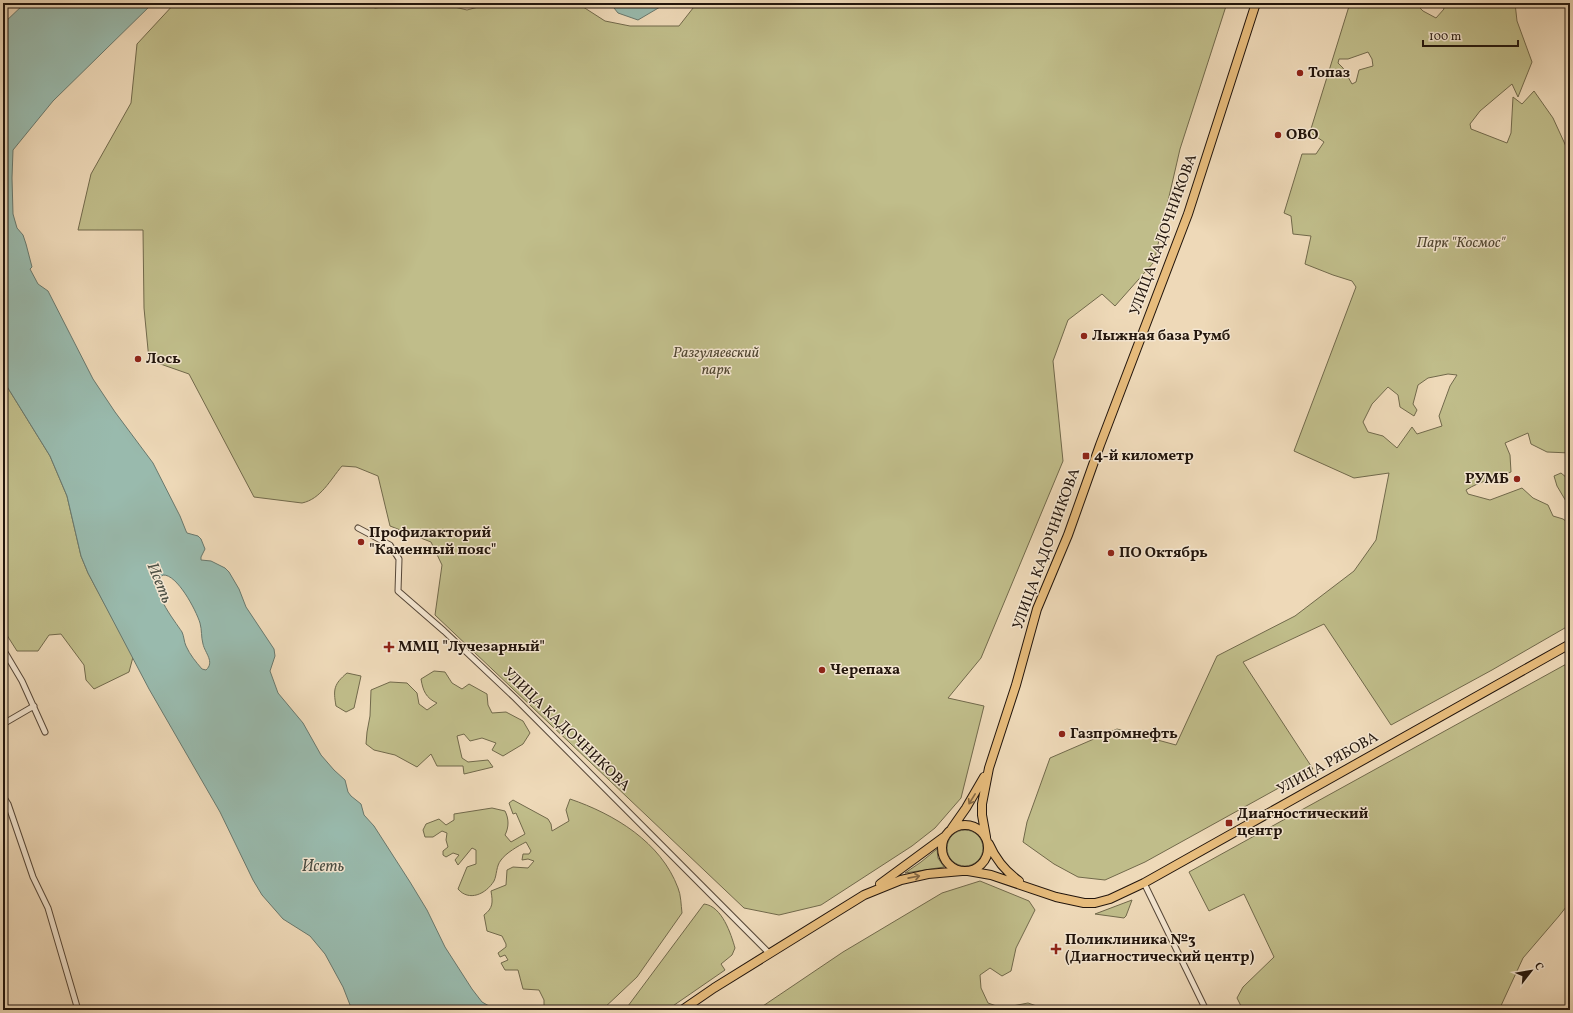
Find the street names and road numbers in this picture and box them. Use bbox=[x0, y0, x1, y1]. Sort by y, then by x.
street label: УЛИЦА КАДОЧНИКОВА bbox=[1125, 151, 1203, 319]
street label: УЛИЦА КАДОЧНИКОВА bbox=[1008, 465, 1086, 633]
street label: УЛИЦА КАДОЧНИКОВА bbox=[497, 663, 635, 797]
street label: УЛИЦА РЯБОВА bbox=[1274, 727, 1383, 801]

